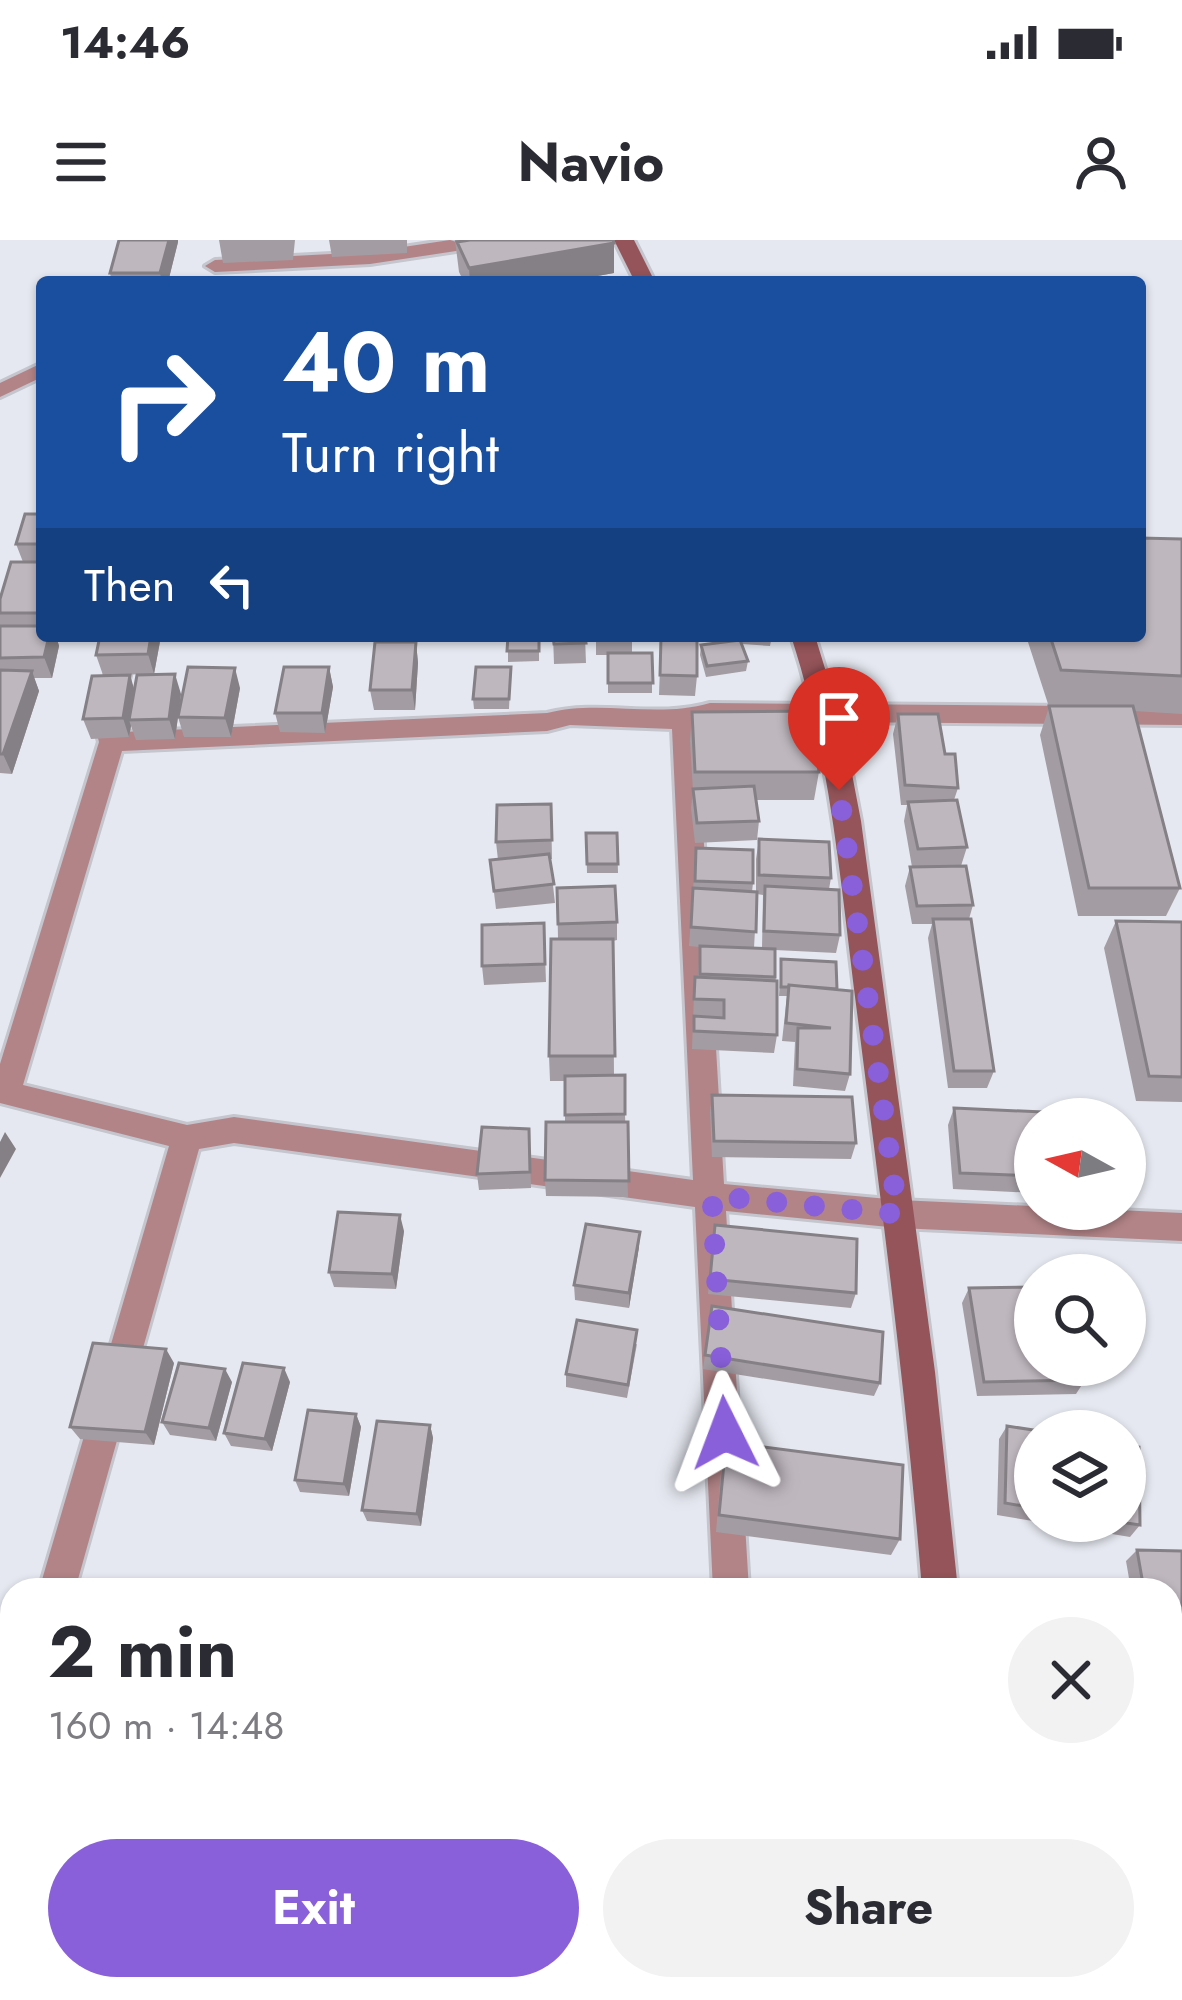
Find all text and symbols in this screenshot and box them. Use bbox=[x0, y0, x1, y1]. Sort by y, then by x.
text: 14:46 bbox=[60, 10, 190, 75]
text: Navio bbox=[518, 123, 664, 201]
icon: menu bbox=[48, 129, 114, 195]
icon: person bbox=[1068, 129, 1134, 195]
text: 40 m bbox=[282, 302, 490, 424]
icon: right bbox=[84, 324, 240, 480]
text: Turn right bbox=[282, 414, 499, 492]
icon: left bbox=[199, 552, 265, 618]
text: Then bbox=[84, 553, 175, 618]
pin bbox=[788, 667, 890, 790]
icon: arrive bbox=[806, 685, 872, 751]
north arrow bbox=[1014, 1098, 1146, 1230]
map controls bbox=[1014, 1098, 1146, 1542]
button: search bbox=[1014, 1254, 1146, 1386]
position arrow bbox=[662, 1370, 788, 1496]
button: layers bbox=[1014, 1410, 1146, 1542]
text: 2 min bbox=[48, 1600, 237, 1704]
button: close bbox=[1008, 1617, 1134, 1743]
text: 160 m · 14:48 bbox=[48, 1697, 285, 1754]
button: Exit bbox=[48, 1839, 579, 1977]
button: Share bbox=[603, 1839, 1134, 1977]

